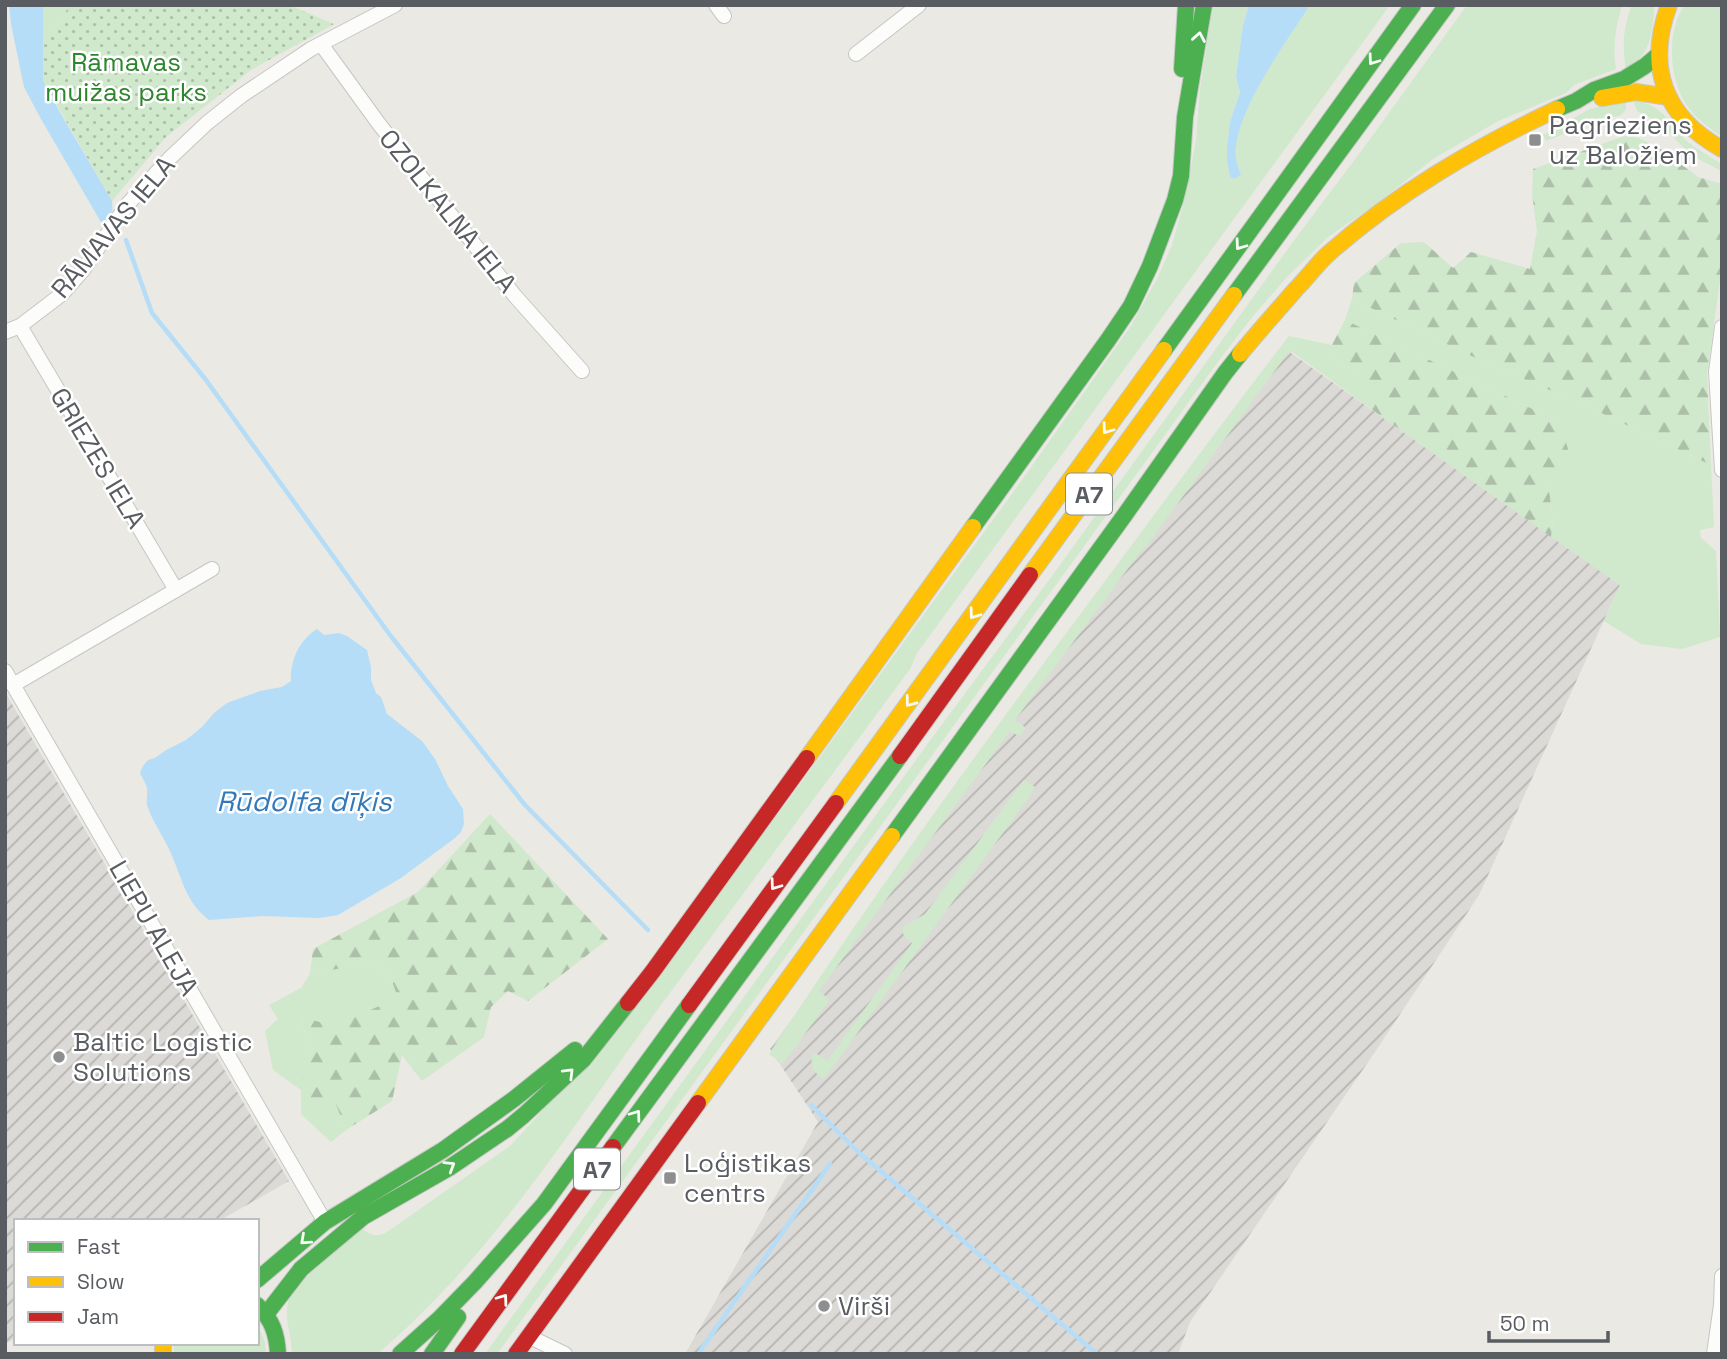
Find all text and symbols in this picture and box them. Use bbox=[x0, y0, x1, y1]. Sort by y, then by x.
one-way arrow bbox=[1191, 31, 1206, 43]
park label: Rāmavas muižas parks bbox=[45, 45, 207, 109]
one-way arrow bbox=[1369, 53, 1382, 65]
place label: Pagrieziens uz Baložiem bbox=[1549, 108, 1697, 172]
street label: OZOLKALNA IELA bbox=[371, 122, 525, 300]
marker: Pagrieziens uz Baložiem bbox=[1527, 132, 1543, 148]
street label: RĀMAVAS IELA bbox=[44, 149, 182, 305]
one-way arrow bbox=[1236, 237, 1248, 250]
street label: GRIEZES IELA bbox=[43, 381, 153, 535]
one-way arrow bbox=[1103, 421, 1115, 434]
road number: A7 bbox=[1066, 474, 1112, 514]
one-way arrow bbox=[970, 606, 982, 619]
one-way arrow bbox=[905, 694, 918, 707]
water label: Rūdolfa dīķis bbox=[216, 783, 393, 819]
street label: LIEPU ALEJA bbox=[102, 854, 206, 1002]
one-way arrow bbox=[771, 877, 784, 890]
place label: Baltic Logistic Solutions bbox=[73, 1025, 253, 1089]
marker: Baltic Logistic Solutions bbox=[51, 1049, 67, 1065]
one-way arrow bbox=[561, 1069, 574, 1082]
one-way arrow bbox=[628, 1110, 641, 1122]
place label: Loģistikas centrs bbox=[684, 1146, 811, 1210]
road number: A7 bbox=[574, 1148, 620, 1190]
one-way arrow bbox=[442, 1162, 455, 1175]
marker: Loģistikas centrs bbox=[662, 1170, 678, 1186]
legend bbox=[14, 1219, 259, 1345]
one-way arrow bbox=[300, 1232, 313, 1245]
text: Fast bbox=[77, 1233, 121, 1260]
text: Slow bbox=[77, 1268, 125, 1295]
place label: Virši bbox=[838, 1289, 890, 1323]
one-way arrow bbox=[494, 1294, 507, 1306]
marker: Virši bbox=[816, 1298, 832, 1314]
scale bar bbox=[1489, 1300, 1608, 1344]
text: Jam bbox=[77, 1303, 119, 1330]
text: 50 m bbox=[1500, 1310, 1550, 1337]

